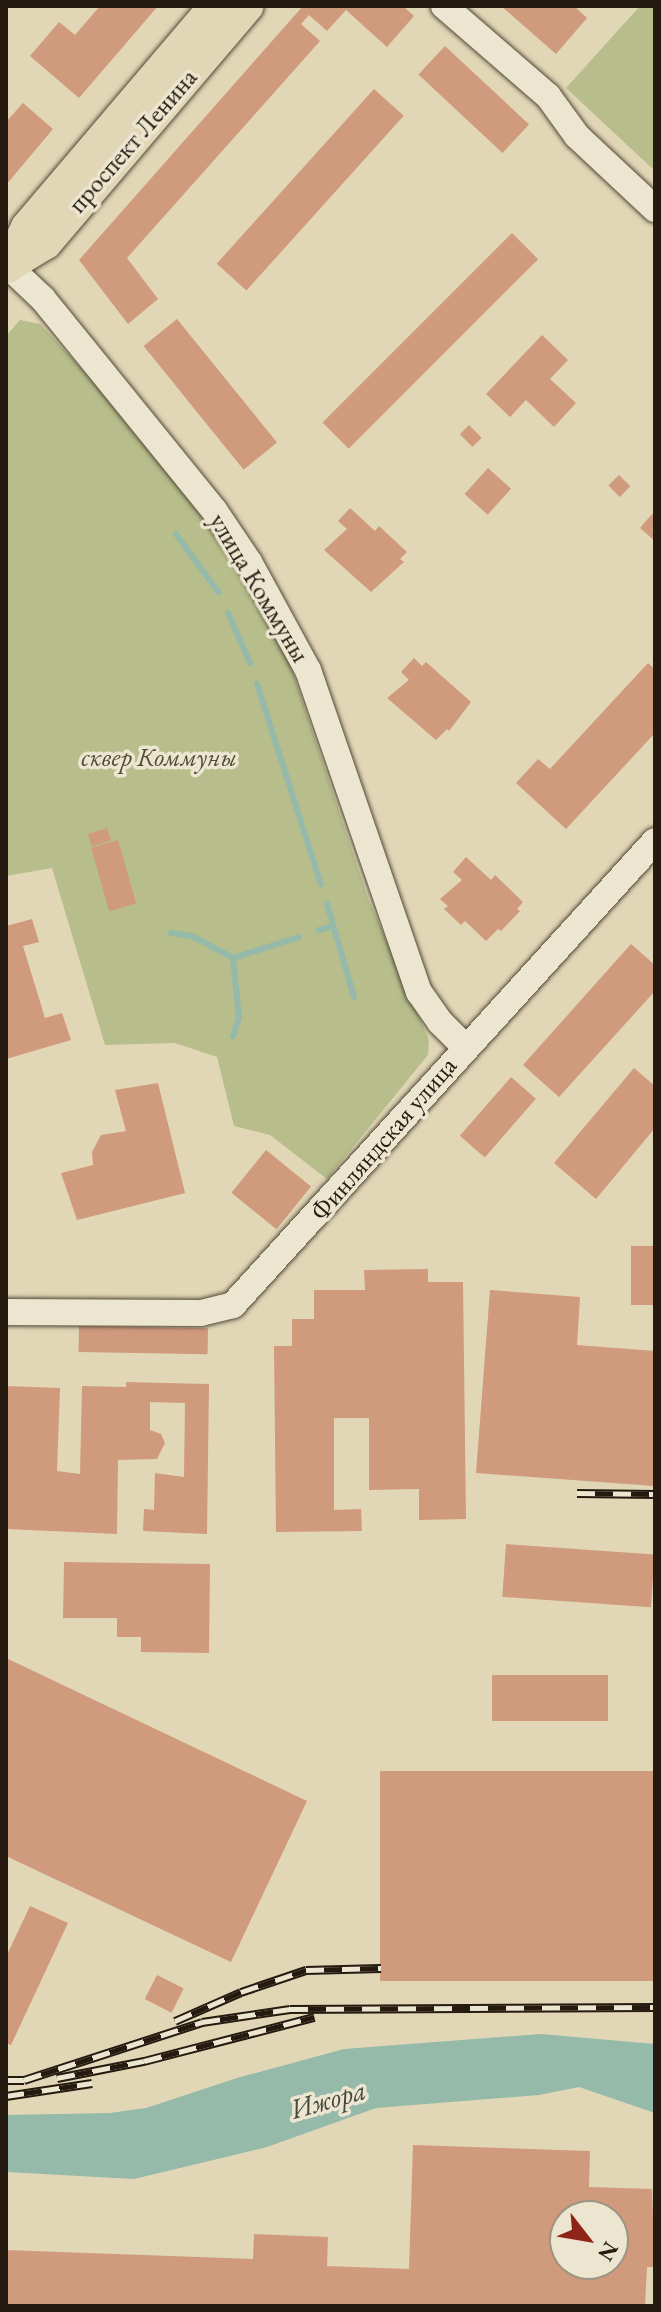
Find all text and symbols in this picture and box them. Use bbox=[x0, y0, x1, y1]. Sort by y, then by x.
street label: проспект Ленина bbox=[62, 62, 204, 220]
street label: улица Коммуны bbox=[202, 508, 316, 668]
park label: сквер Коммуны bbox=[81, 742, 237, 774]
street label: Финляндская улица bbox=[304, 1051, 464, 1227]
water label: Ижора bbox=[286, 2072, 370, 2126]
north arrow bbox=[549, 2200, 629, 2280]
text: N bbox=[591, 2236, 625, 2267]

